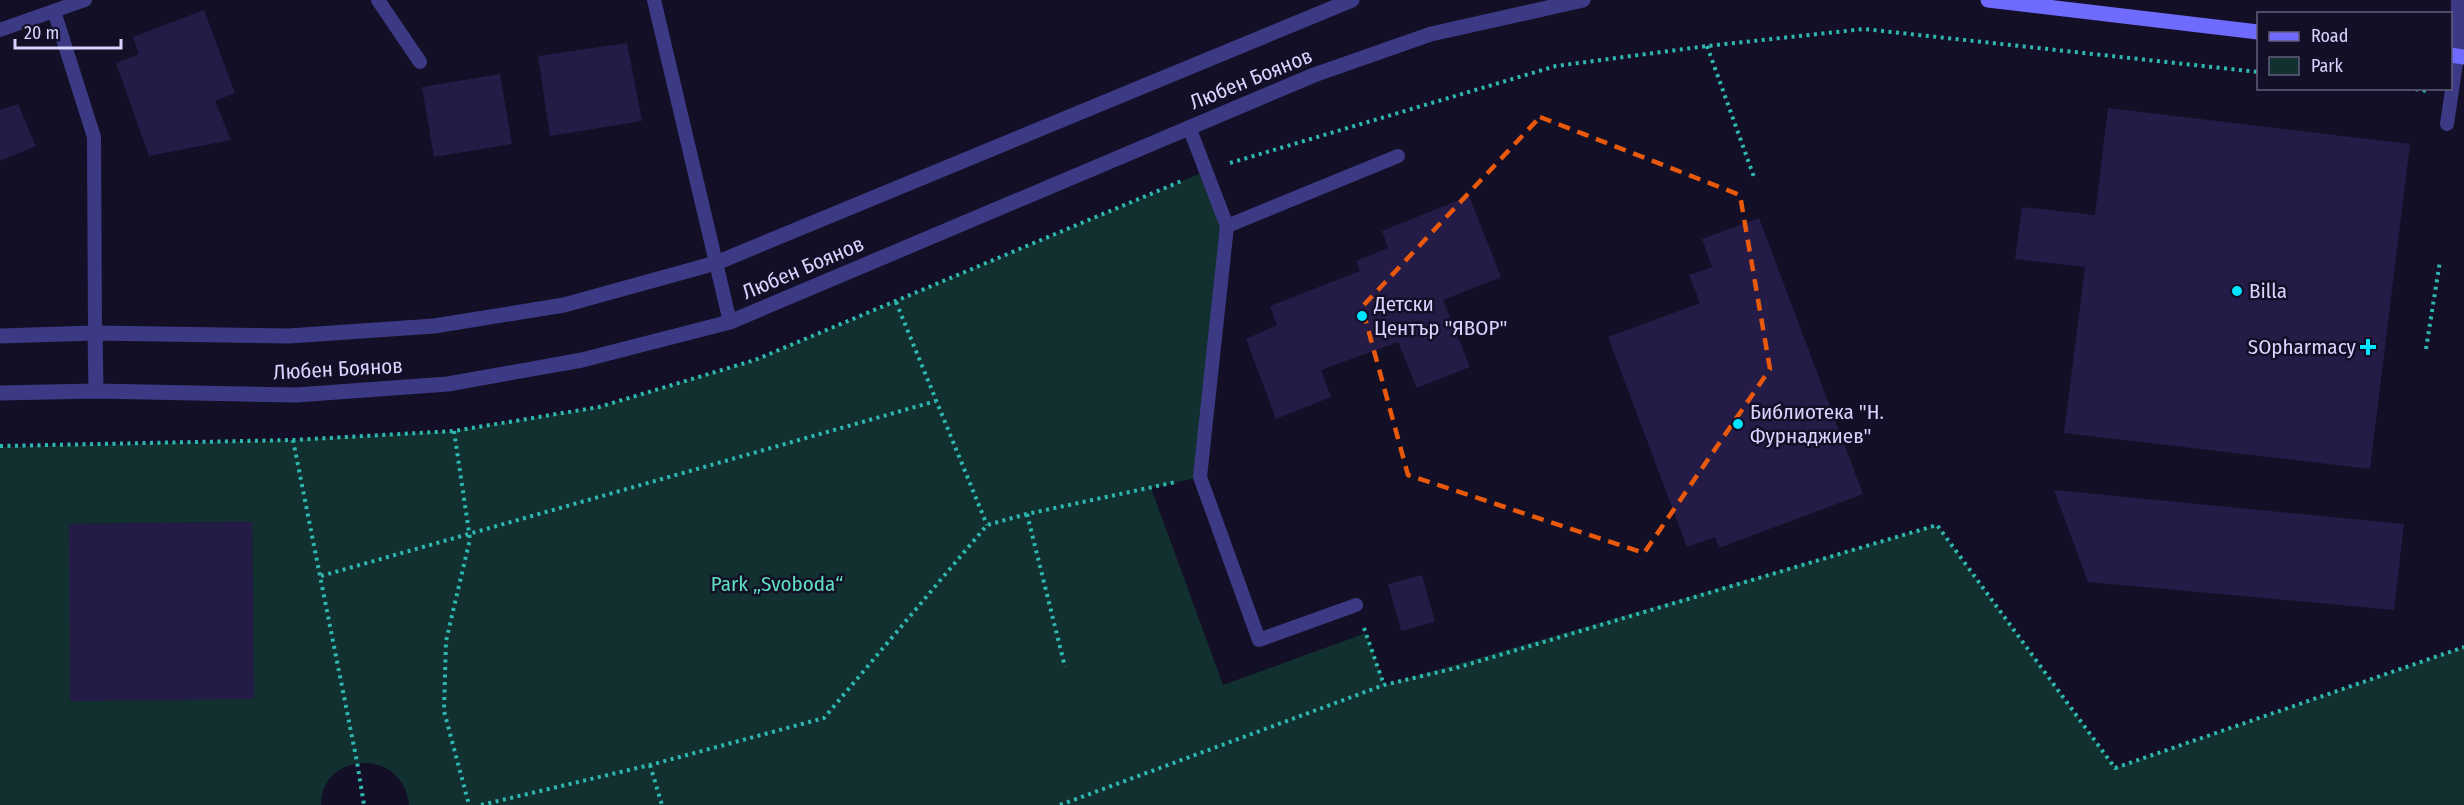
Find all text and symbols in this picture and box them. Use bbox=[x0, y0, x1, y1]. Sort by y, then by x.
scale bar bbox=[15, 12, 122, 50]
legend bbox=[2257, 12, 2452, 90]
text: 20 m bbox=[24, 22, 59, 44]
text: Road bbox=[2311, 25, 2348, 47]
street label: Любен Боянов bbox=[1186, 43, 1316, 115]
text: Park bbox=[2311, 55, 2344, 77]
street label: Любен Боянов bbox=[738, 231, 868, 305]
place label: Billa bbox=[2249, 278, 2287, 304]
marker: Billa bbox=[2230, 284, 2244, 298]
place label: Детски Център "ЯВОР" bbox=[1373, 291, 1507, 341]
marker: Детски Център "ЯВОР" bbox=[1355, 309, 1369, 323]
place label: SOpharmacy bbox=[2248, 334, 2357, 360]
marker: SOpharmacy bbox=[2361, 340, 2375, 354]
street label: Любен Боянов bbox=[273, 353, 403, 385]
place label: Библиотека "Н. Фурнаджиев" bbox=[1750, 399, 1884, 449]
marker: Библиотека "Н. Фурнаджиев" bbox=[1731, 417, 1745, 431]
park label: Park „Svoboda“ bbox=[711, 571, 843, 597]

